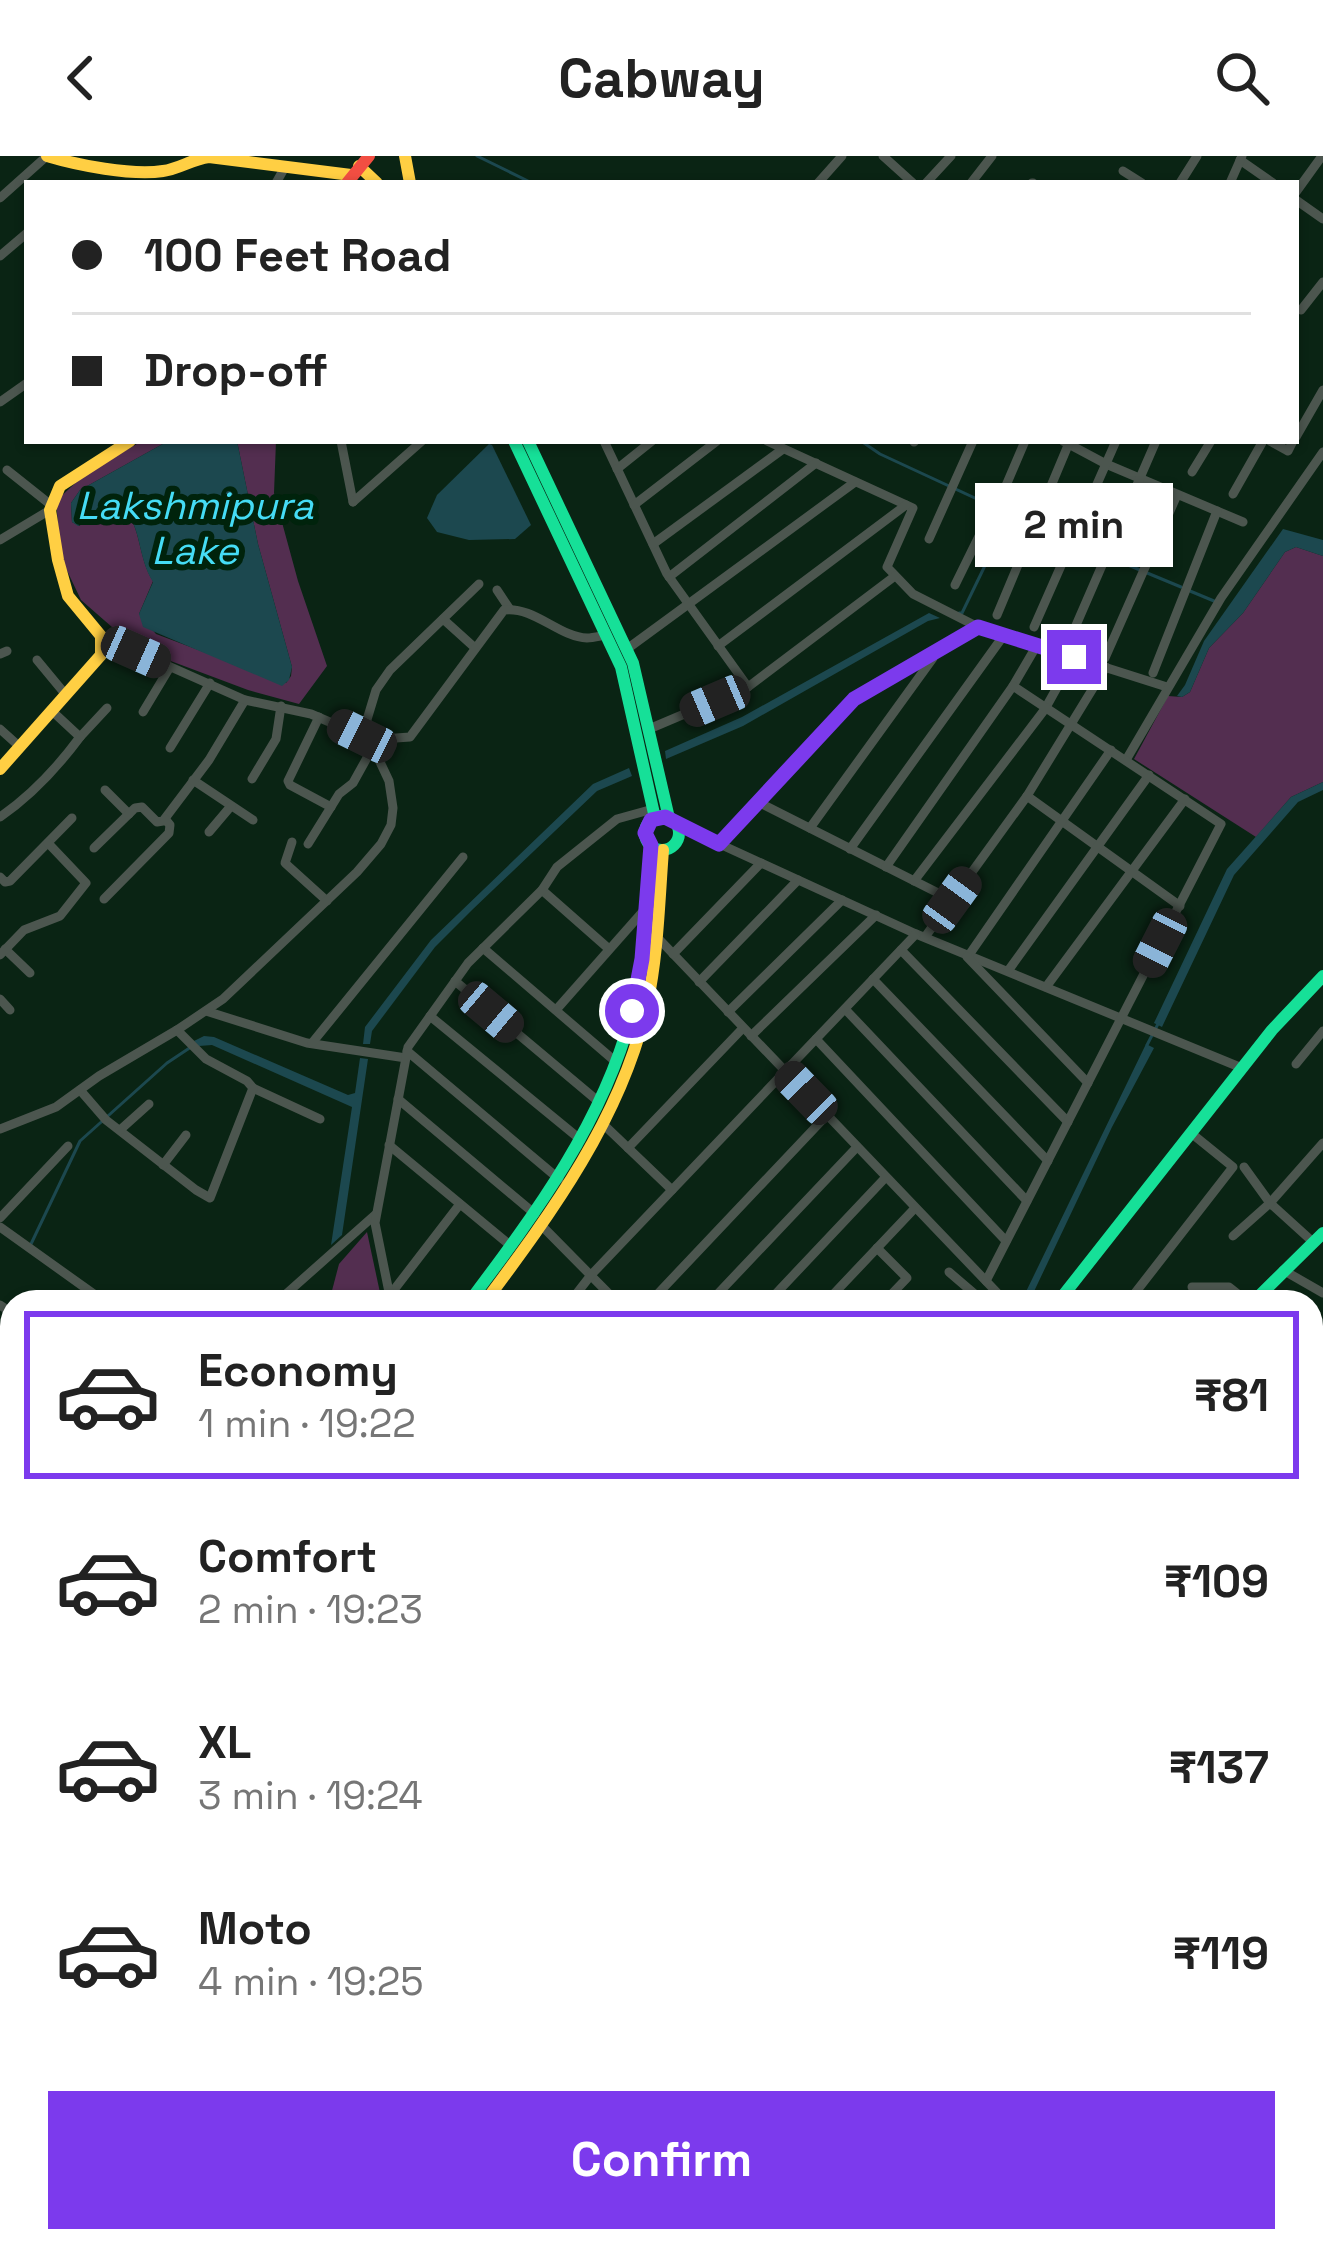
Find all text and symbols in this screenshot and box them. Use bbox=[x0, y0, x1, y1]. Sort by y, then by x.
text: Cabway bbox=[558, 44, 765, 113]
icon: back bbox=[48, 45, 114, 111]
icon: search bbox=[1209, 45, 1275, 111]
text: 100 Feet Road bbox=[144, 227, 451, 284]
text: Drop-off bbox=[144, 342, 328, 399]
water label: Lakshmipura Lake bbox=[76, 481, 314, 575]
callout: 2 min bbox=[975, 483, 1173, 567]
text: 2 min bbox=[1024, 500, 1124, 549]
car bbox=[96, 621, 176, 683]
route end bbox=[1047, 630, 1101, 684]
car bbox=[675, 670, 755, 732]
car bbox=[322, 704, 402, 768]
car bbox=[916, 860, 988, 940]
car bbox=[1128, 903, 1192, 983]
car bbox=[452, 975, 530, 1049]
route start bbox=[605, 984, 659, 1038]
car bbox=[768, 1055, 844, 1131]
icon: car bbox=[54, 1341, 162, 1449]
text: Economy bbox=[198, 1342, 398, 1399]
text: ₹81 bbox=[1194, 1367, 1269, 1424]
text: 1 min · 19:22 bbox=[198, 1399, 416, 1448]
icon: car bbox=[54, 1527, 162, 1635]
text: Comfort bbox=[198, 1528, 377, 1585]
text: ₹109 bbox=[1164, 1553, 1269, 1610]
text: 2 min · 19:23 bbox=[198, 1585, 423, 1634]
icon: car bbox=[54, 1713, 162, 1821]
text: XL bbox=[198, 1714, 251, 1771]
text: ₹137 bbox=[1168, 1739, 1269, 1796]
text: 3 min · 19:24 bbox=[198, 1771, 423, 1820]
icon: car bbox=[54, 1899, 162, 2007]
text: Moto bbox=[198, 1900, 312, 1957]
text: ₹119 bbox=[1173, 1925, 1269, 1982]
text: 4 min · 19:25 bbox=[198, 1957, 424, 2006]
button: Confirm bbox=[48, 2091, 1275, 2229]

